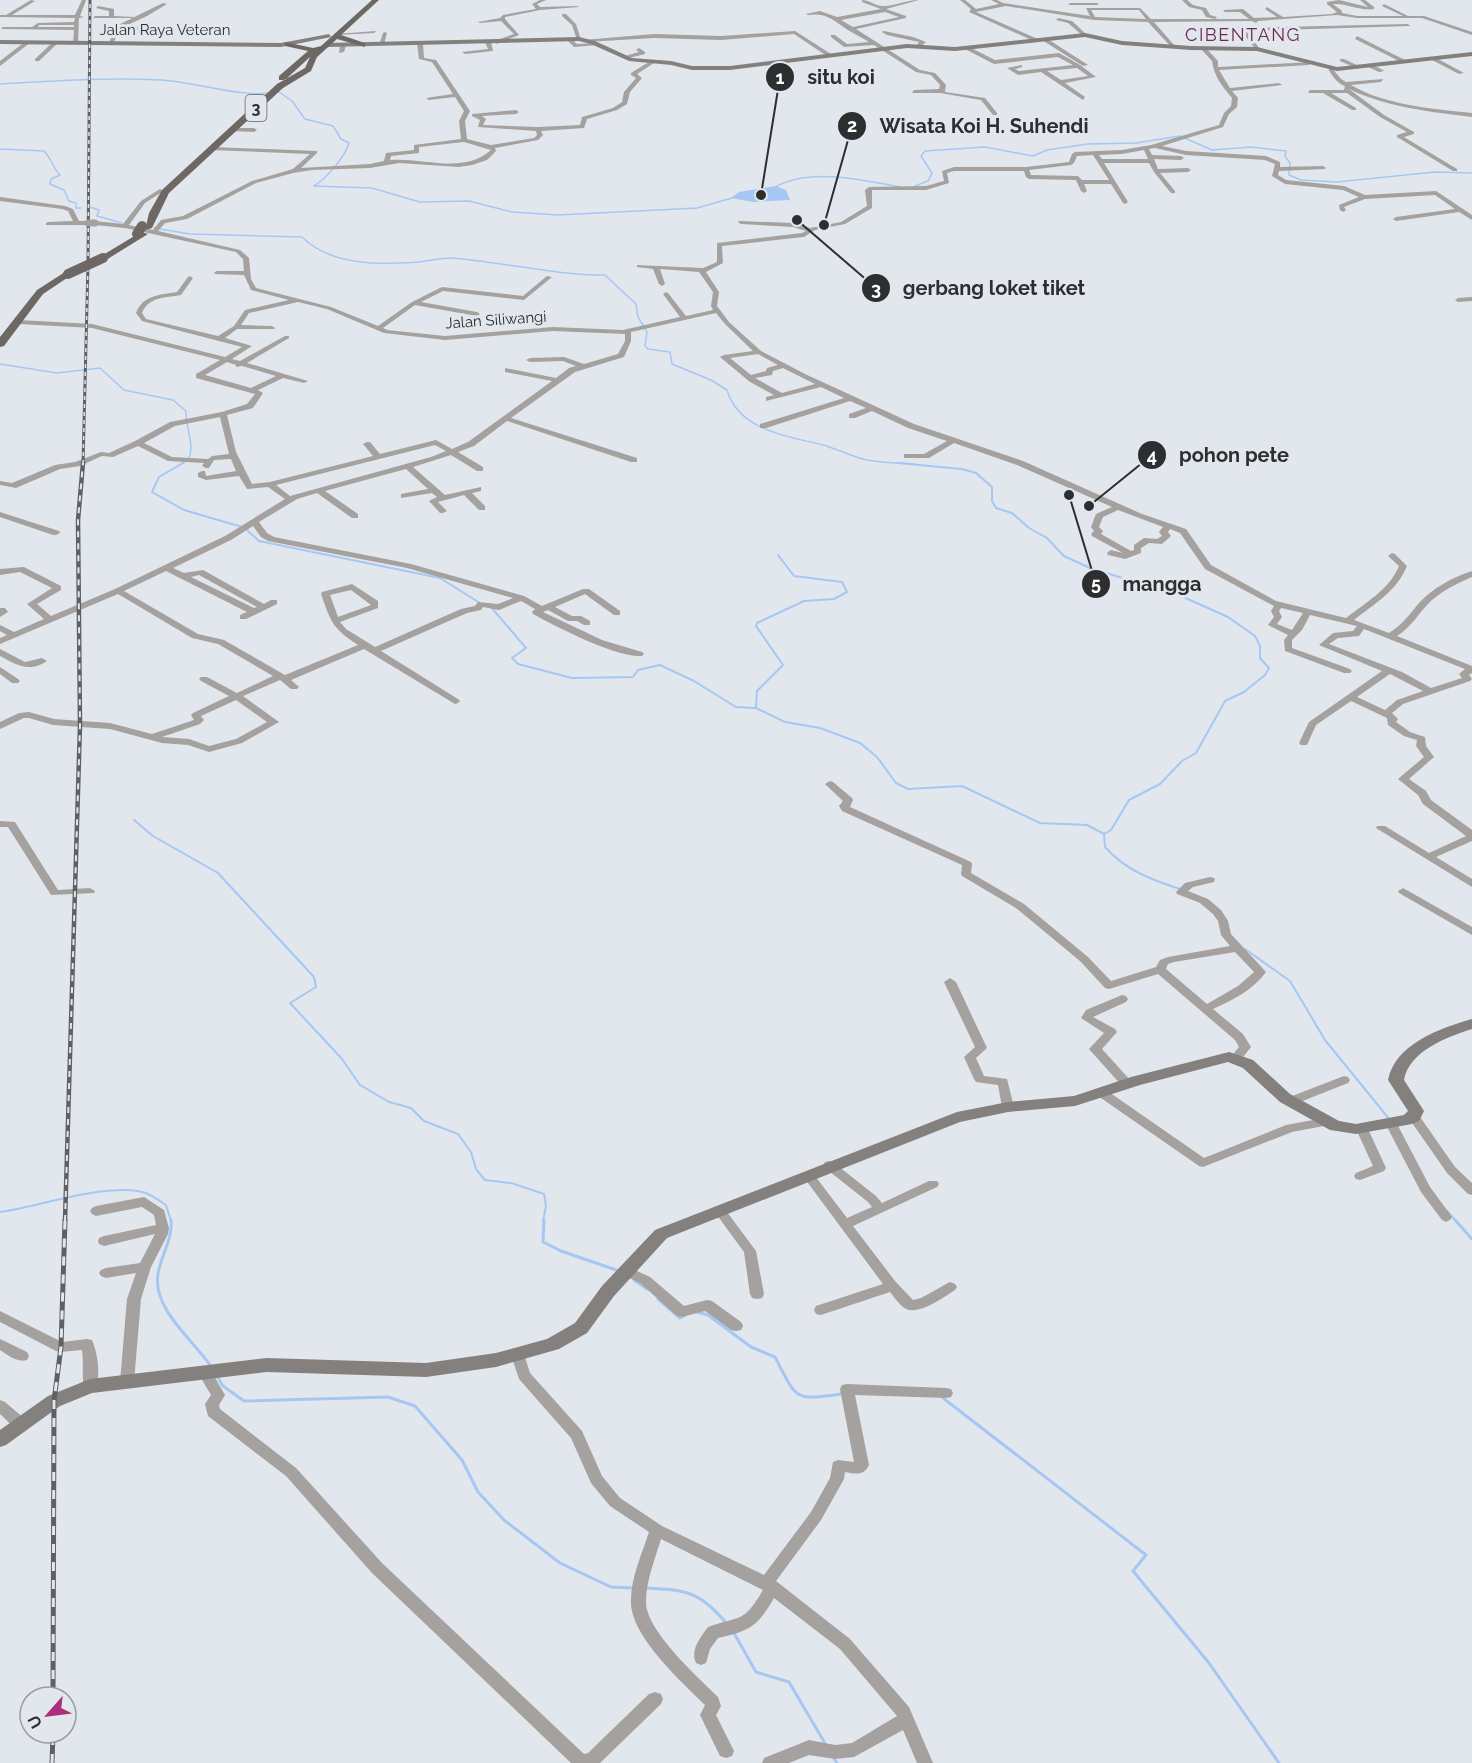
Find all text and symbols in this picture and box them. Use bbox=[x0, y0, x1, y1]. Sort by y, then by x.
street label: Jalan Raya Veteran bbox=[100, 21, 230, 39]
district label: CIBENTANG bbox=[1185, 24, 1301, 45]
callout: situ koi bbox=[765, 58, 887, 96]
text: situ koi bbox=[807, 65, 875, 89]
text: 1 bbox=[776, 67, 785, 88]
road number: 3 bbox=[246, 95, 266, 121]
callout: Wisata Koi H. Suhendi bbox=[837, 107, 1100, 145]
text: Wisata Koi H. Suhendi bbox=[879, 114, 1089, 138]
text: 2 bbox=[847, 115, 857, 136]
callout: gerbang loket tiket bbox=[861, 269, 1097, 307]
text: gerbang loket tiket bbox=[903, 276, 1086, 300]
text: 3 bbox=[871, 278, 881, 299]
street label: Jalan Siliwangi bbox=[445, 307, 547, 333]
callout: pohon pete bbox=[1137, 436, 1300, 474]
text: pohon pete bbox=[1179, 443, 1289, 467]
text: 4 bbox=[1147, 445, 1157, 466]
callout: mangga bbox=[1081, 565, 1214, 603]
text: mangga bbox=[1122, 572, 1202, 596]
text: 5 bbox=[1091, 573, 1101, 594]
north arrow bbox=[18, 1685, 78, 1745]
text: U bbox=[24, 1712, 46, 1732]

